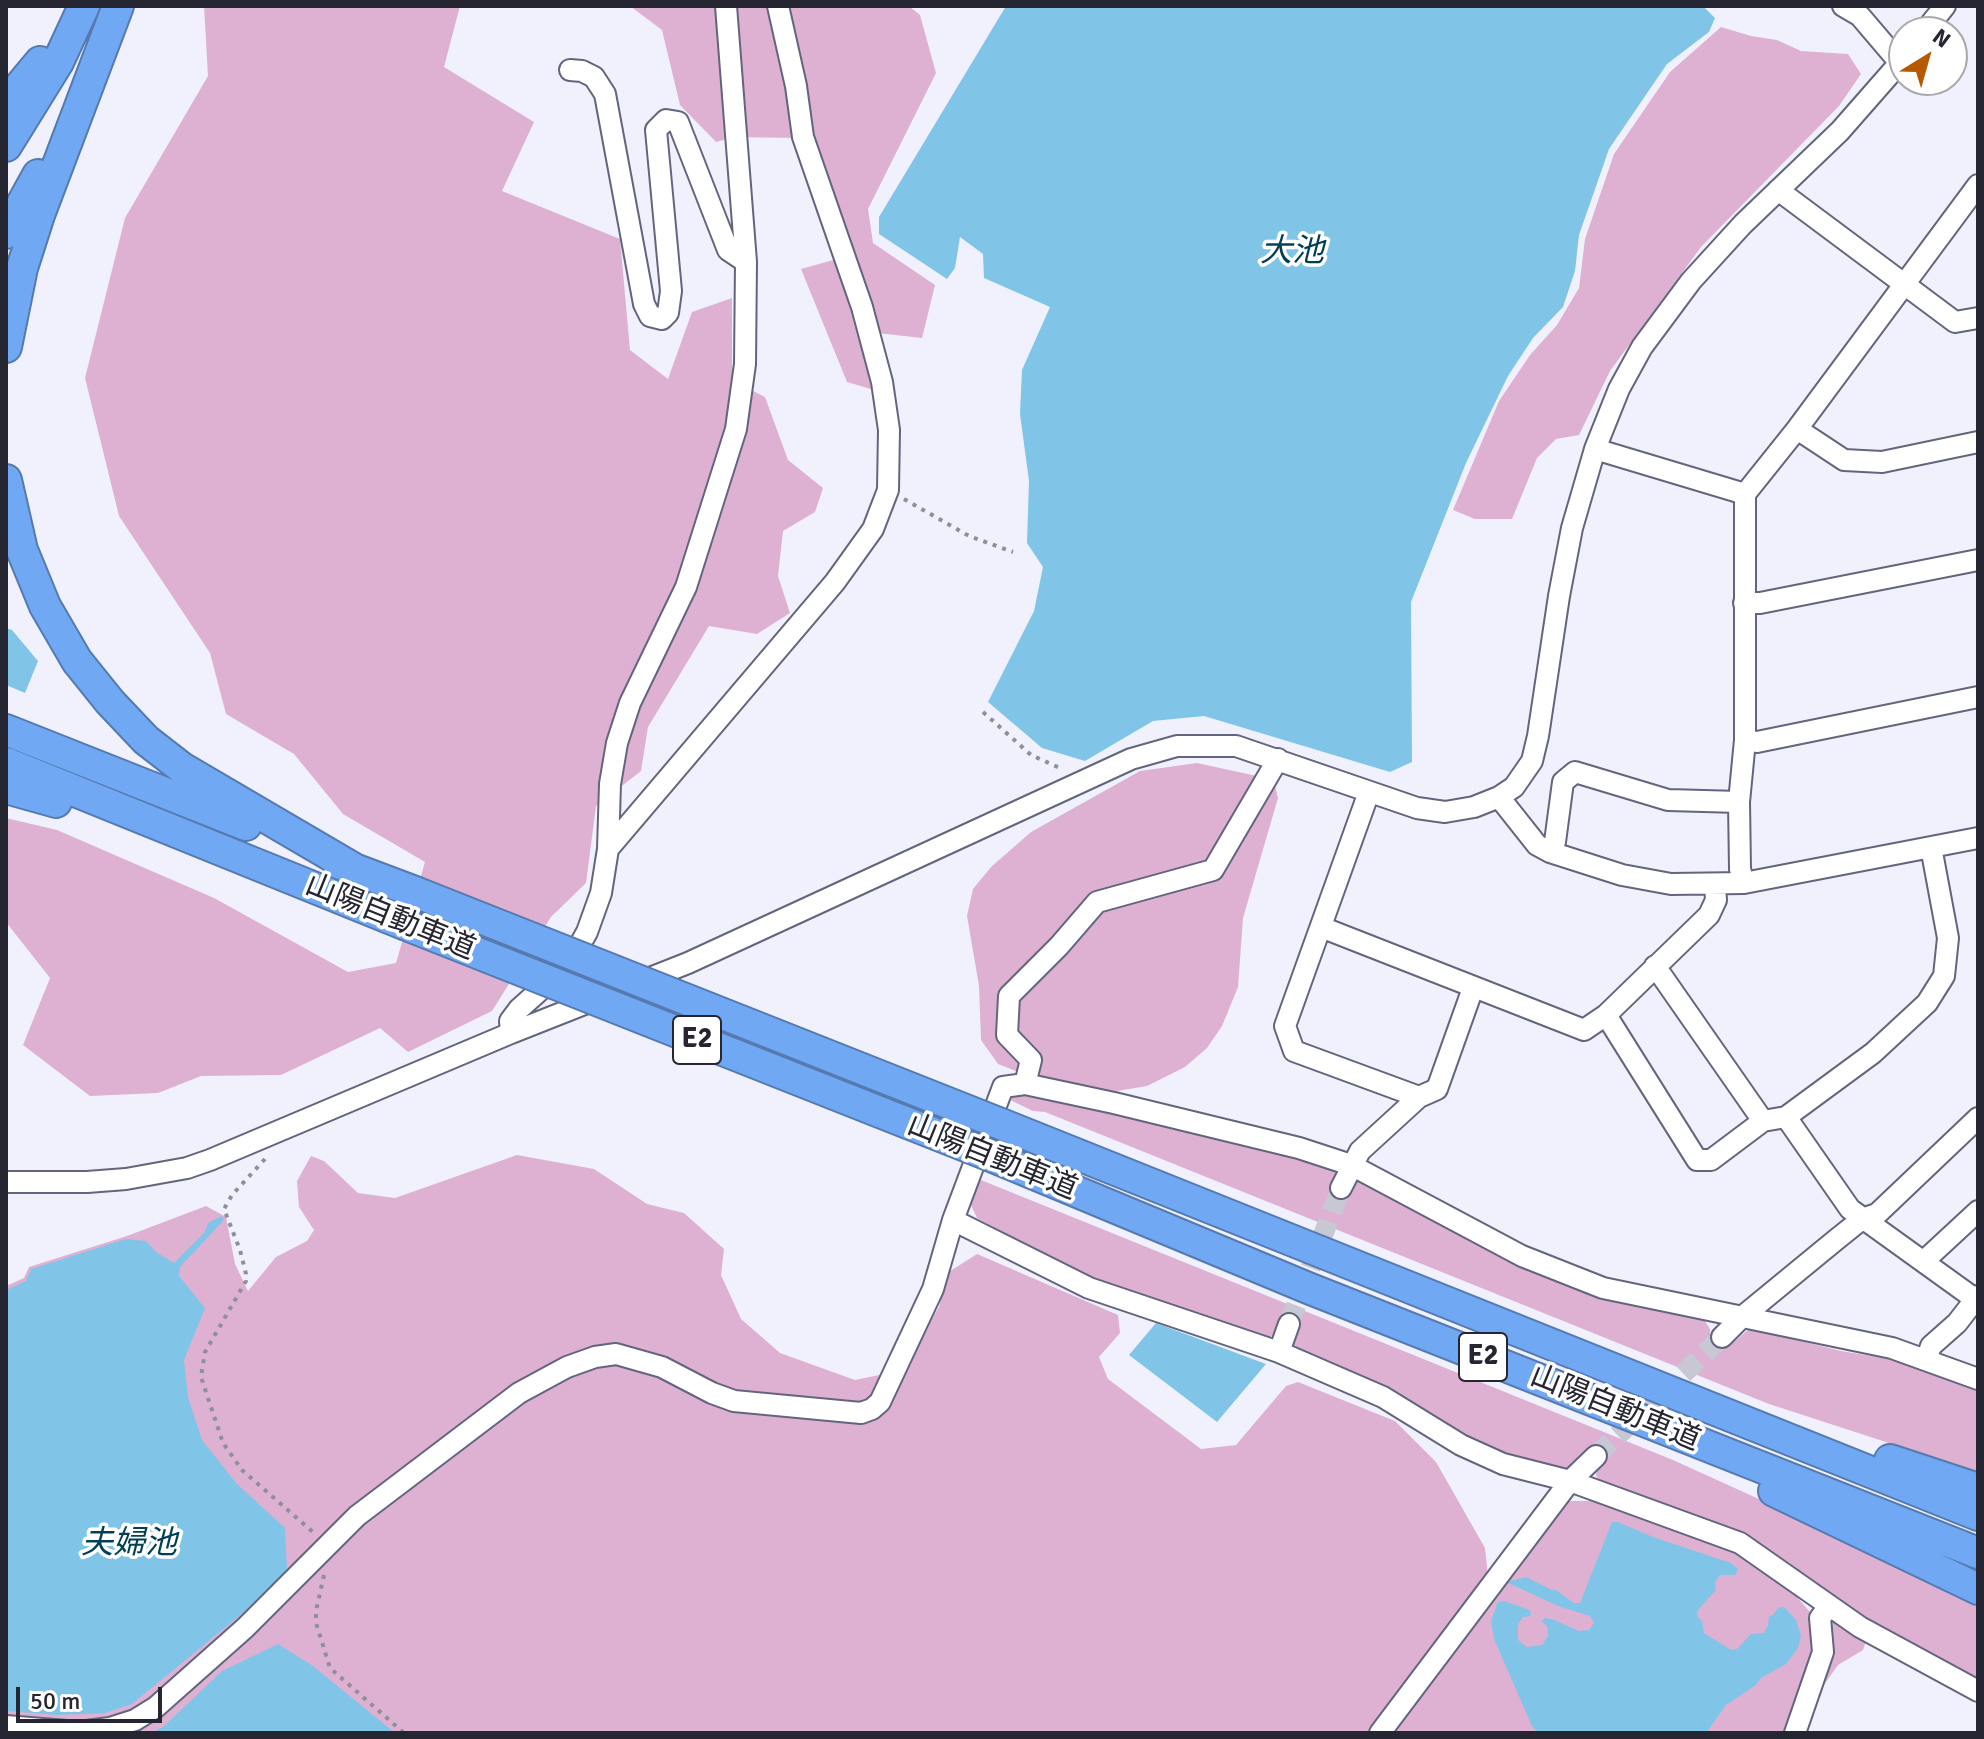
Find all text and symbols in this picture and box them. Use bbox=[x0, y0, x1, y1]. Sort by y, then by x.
north arrow bbox=[1888, 16, 1968, 96]
text: N bbox=[1927, 23, 1956, 53]
water label: 大池 bbox=[1260, 234, 1324, 272]
street label: 山陽自動車道 bbox=[300, 868, 480, 968]
road number: E2 bbox=[673, 1016, 721, 1064]
street label: 山陽自動車道 bbox=[902, 1108, 1082, 1208]
road number: E2 bbox=[1459, 1333, 1507, 1381]
street label: 山陽自動車道 bbox=[1525, 1359, 1705, 1459]
water label: 夫婦池 bbox=[81, 1526, 177, 1564]
scale bar bbox=[20, 1671, 166, 1721]
text: 50 m bbox=[30, 1686, 80, 1716]

